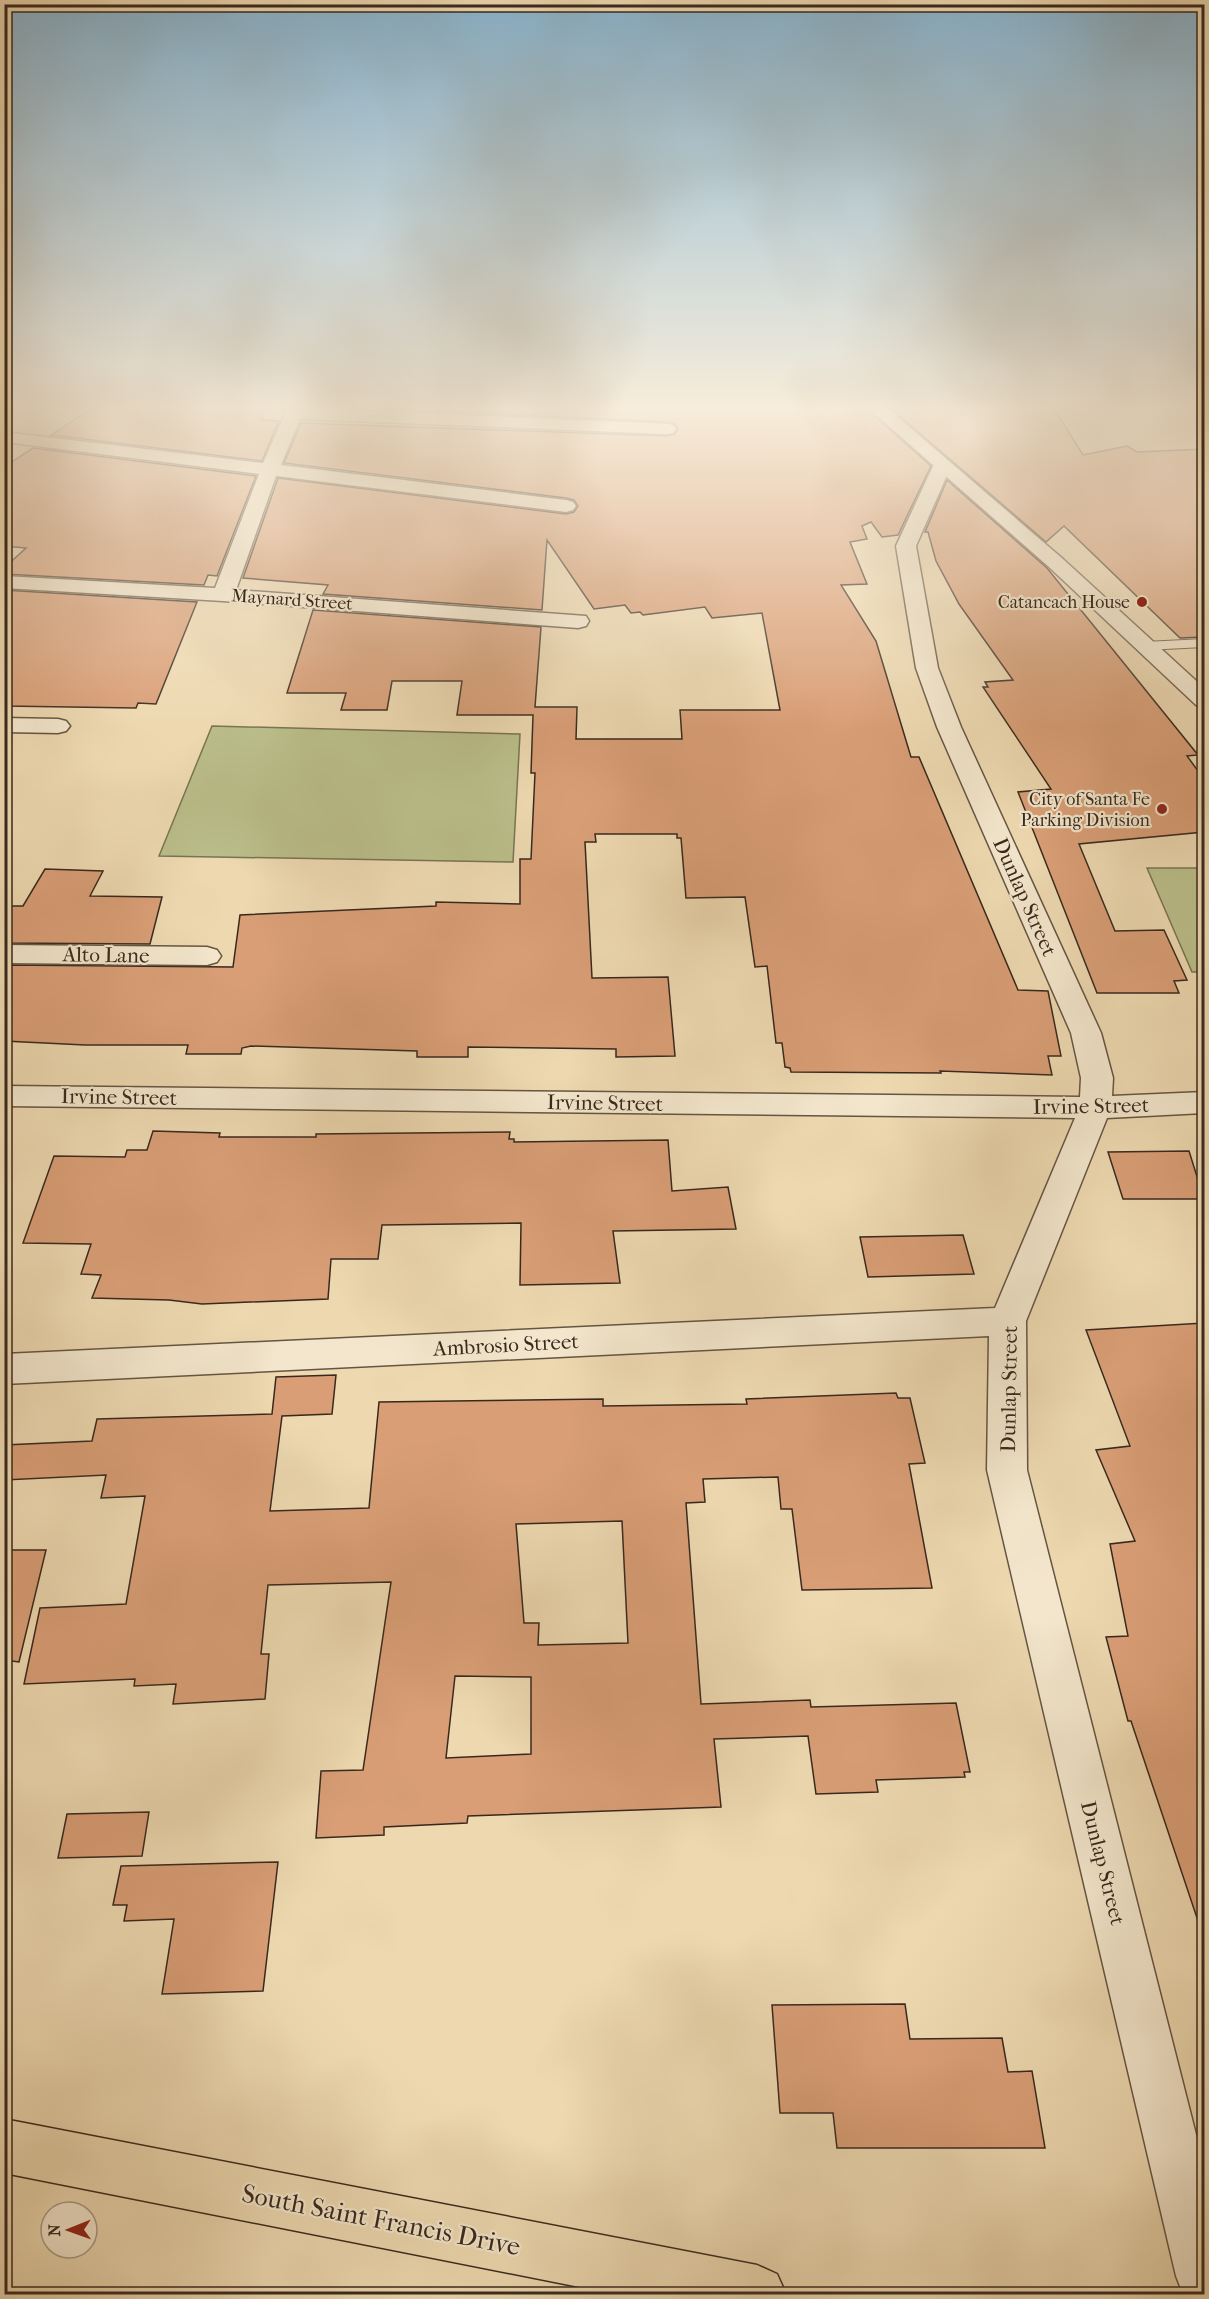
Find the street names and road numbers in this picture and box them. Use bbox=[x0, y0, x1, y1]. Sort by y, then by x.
street label: Maynard Street bbox=[231, 585, 354, 615]
street label: Dunlap Street bbox=[988, 834, 1062, 960]
street label: Alto Lane bbox=[61, 942, 150, 968]
street label: Irvine Street bbox=[61, 1084, 178, 1110]
street label: Irvine Street bbox=[547, 1090, 664, 1116]
street label: Irvine Street bbox=[1033, 1093, 1150, 1119]
street label: Dunlap Street bbox=[996, 1325, 1022, 1453]
street label: Ambrosio Street bbox=[432, 1329, 580, 1361]
street label: Dunlap Street bbox=[1076, 1799, 1130, 1928]
street label: South Saint Francis Drive bbox=[239, 2178, 523, 2262]

